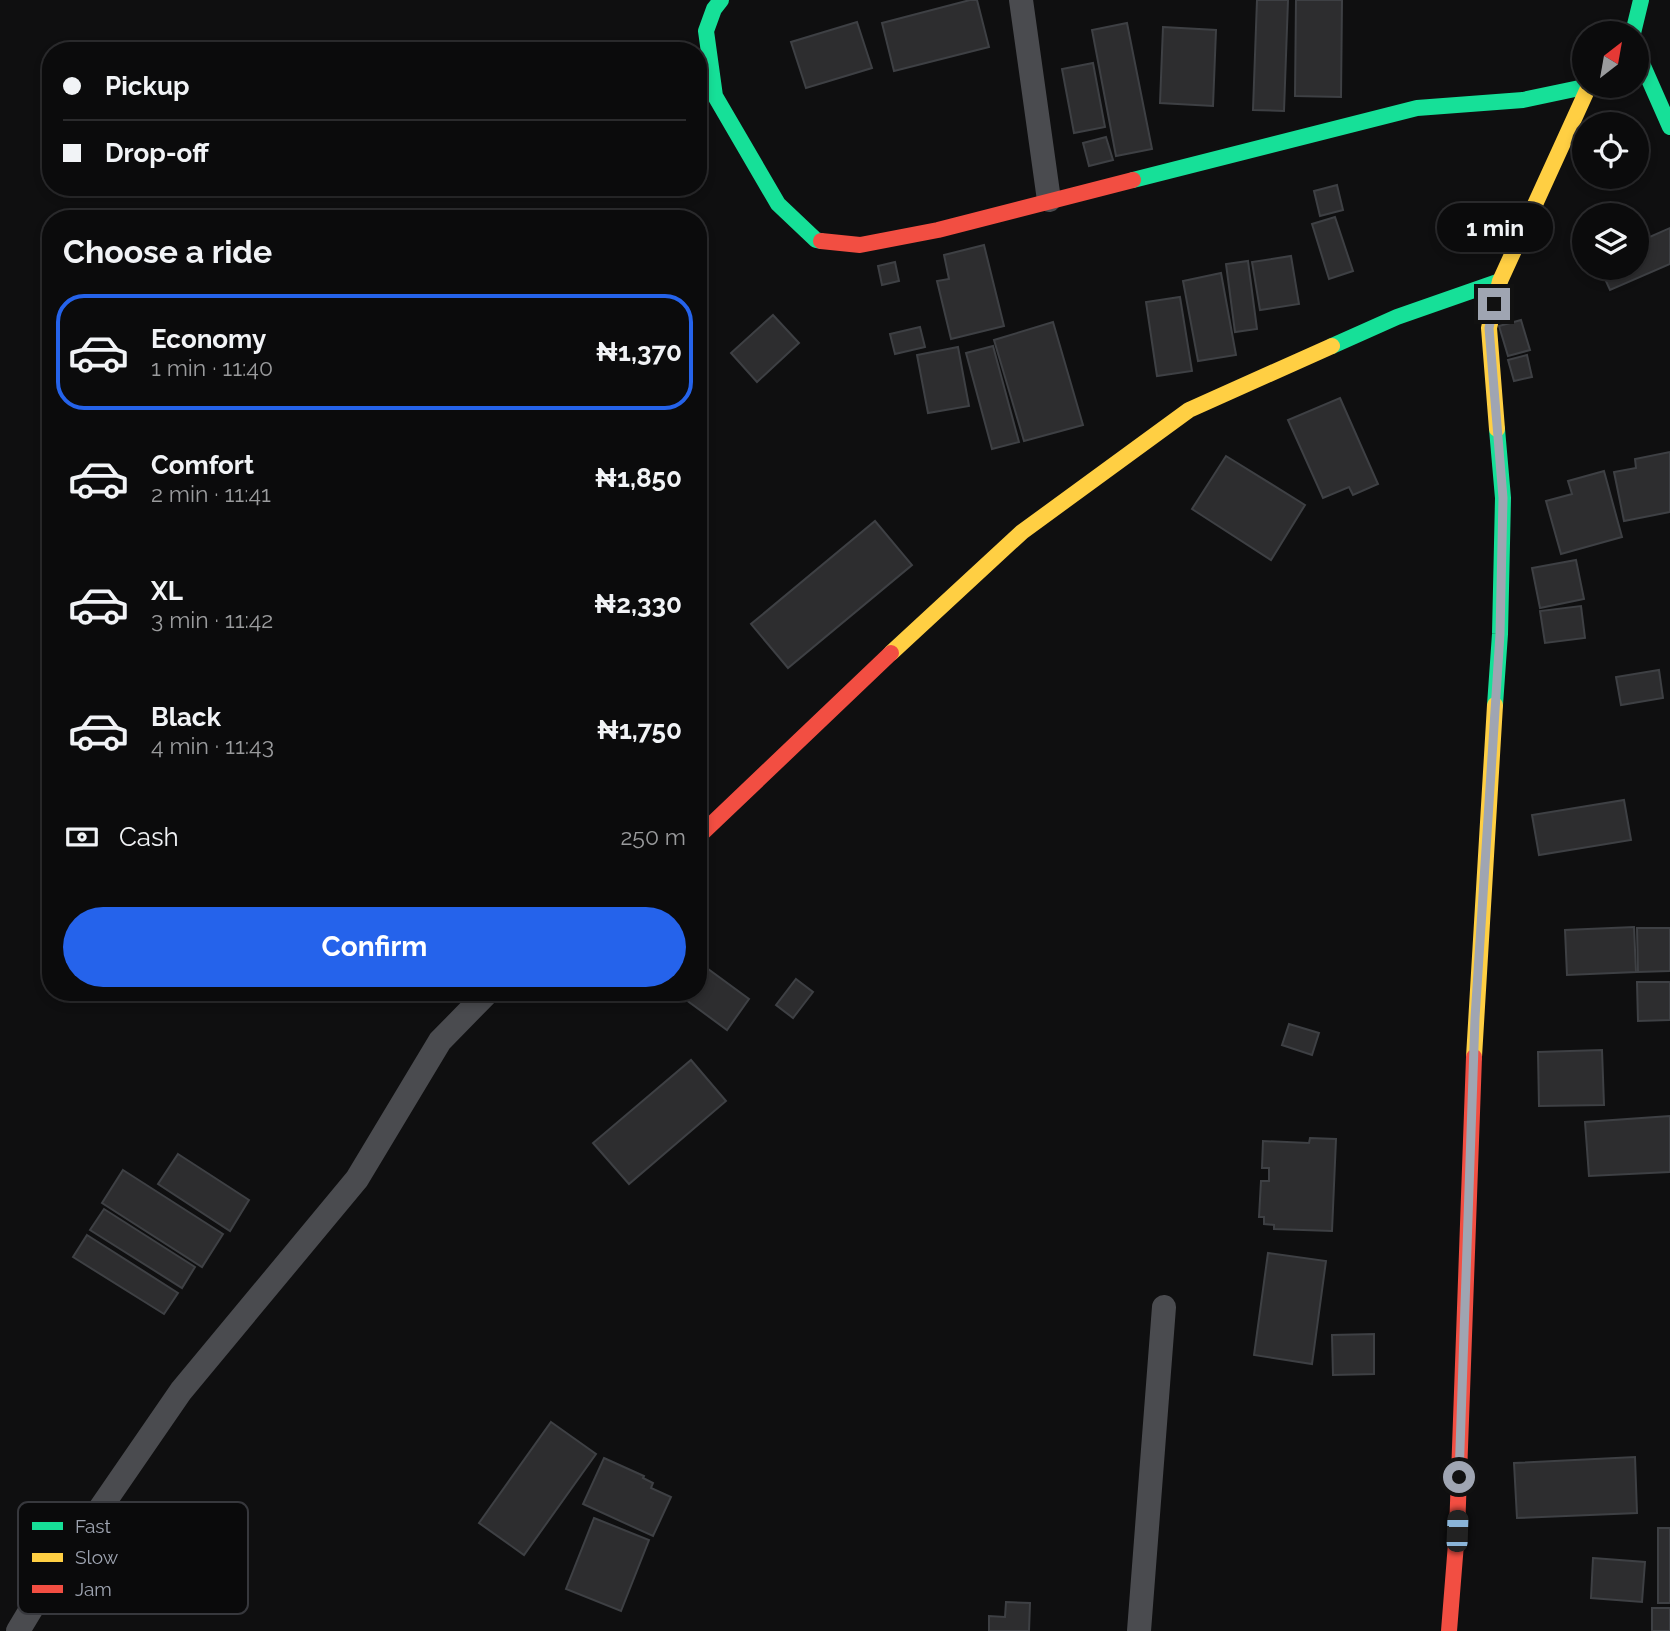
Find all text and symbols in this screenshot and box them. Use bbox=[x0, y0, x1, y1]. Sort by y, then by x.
north arrow bbox=[1572, 21, 1648, 98]
map controls bbox=[1572, 21, 1649, 280]
text: Pickup bbox=[105, 71, 190, 101]
button: locate bbox=[1572, 112, 1649, 189]
text: Drop-off bbox=[105, 138, 209, 168]
callout: 1 min bbox=[1436, 202, 1552, 252]
button: layers bbox=[1572, 203, 1649, 280]
text: 1 min bbox=[1466, 214, 1524, 241]
text: Choose a ride bbox=[63, 233, 272, 270]
route end bbox=[1478, 288, 1510, 320]
icon: car bbox=[67, 321, 130, 384]
text: Economy bbox=[151, 324, 266, 354]
text: ₦1,370 bbox=[596, 337, 682, 367]
text: 1 min · 11:40 bbox=[151, 354, 273, 381]
icon: car bbox=[67, 447, 130, 510]
text: Comfort bbox=[151, 450, 254, 480]
text: ₦1,850 bbox=[595, 463, 682, 493]
text: 2 min · 11:41 bbox=[151, 480, 271, 507]
icon: car bbox=[67, 573, 130, 636]
text: XL bbox=[151, 576, 183, 606]
text: ₦2,330 bbox=[594, 589, 682, 619]
text: 3 min · 11:42 bbox=[151, 606, 273, 633]
icon: car bbox=[67, 699, 130, 762]
text: Black bbox=[151, 702, 221, 732]
text: ₦1,750 bbox=[597, 715, 682, 745]
text: 4 min · 11:43 bbox=[151, 732, 274, 759]
icon: cash bbox=[63, 818, 101, 856]
text: Cash bbox=[119, 822, 179, 852]
text: 250 m bbox=[620, 823, 686, 850]
button: Confirm bbox=[63, 907, 686, 987]
route start bbox=[1443, 1461, 1475, 1493]
legend bbox=[18, 1502, 248, 1614]
car bbox=[1446, 1510, 1469, 1552]
text: Fast bbox=[75, 1515, 111, 1537]
text: Slow bbox=[75, 1546, 119, 1568]
text: Jam bbox=[75, 1578, 112, 1600]

